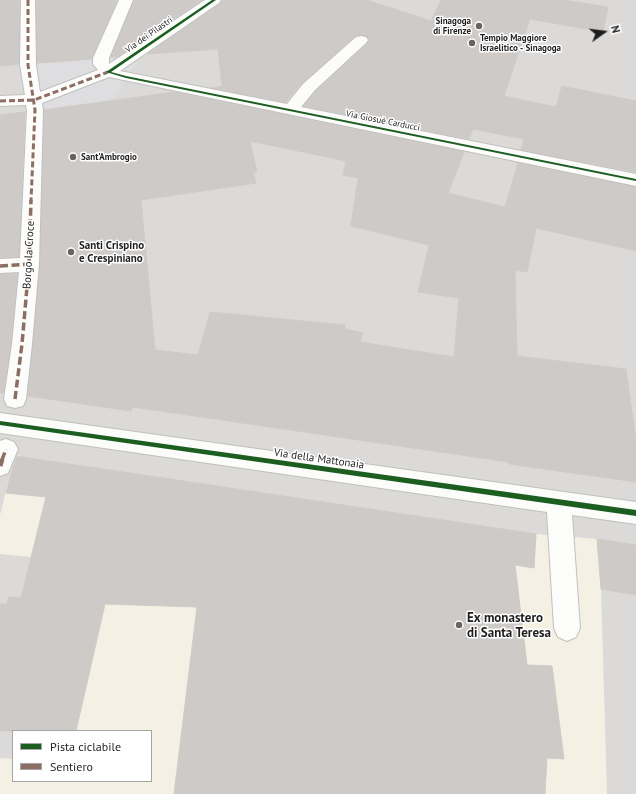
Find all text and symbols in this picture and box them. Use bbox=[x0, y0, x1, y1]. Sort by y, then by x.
north arrow bbox=[584, 12, 624, 52]
street label: Via dei Pilastri bbox=[123, 15, 175, 55]
place label: Sinagoga di Firenze bbox=[433, 16, 471, 37]
marker: Sinagoga di Firenze bbox=[474, 21, 484, 31]
text: N bbox=[608, 24, 623, 34]
place label: Tempio Maggiore Israelitico - Sinagoga bbox=[480, 33, 561, 54]
marker: Tempio Maggiore Israelitico - Sinagoga bbox=[467, 38, 477, 48]
street label: Via Giosuè Carducci bbox=[345, 109, 421, 133]
marker: Sant'Ambrogio bbox=[68, 152, 78, 162]
place label: Sant'Ambrogio bbox=[81, 152, 137, 162]
street label: Borgo la Croce bbox=[21, 220, 37, 290]
place label: Santi Crispino e Crespiniano bbox=[79, 239, 144, 265]
marker: Santi Crispino e Crespiniano bbox=[66, 247, 76, 257]
street label: Via della Mattonaia bbox=[273, 446, 365, 472]
place label: Ex monastero di Santa Teresa bbox=[467, 610, 551, 641]
marker: Ex monastero di Santa Teresa bbox=[454, 620, 464, 630]
legend bbox=[12, 730, 152, 782]
text: Pista ciclabile bbox=[50, 739, 121, 754]
text: Sentiero bbox=[50, 759, 93, 774]

